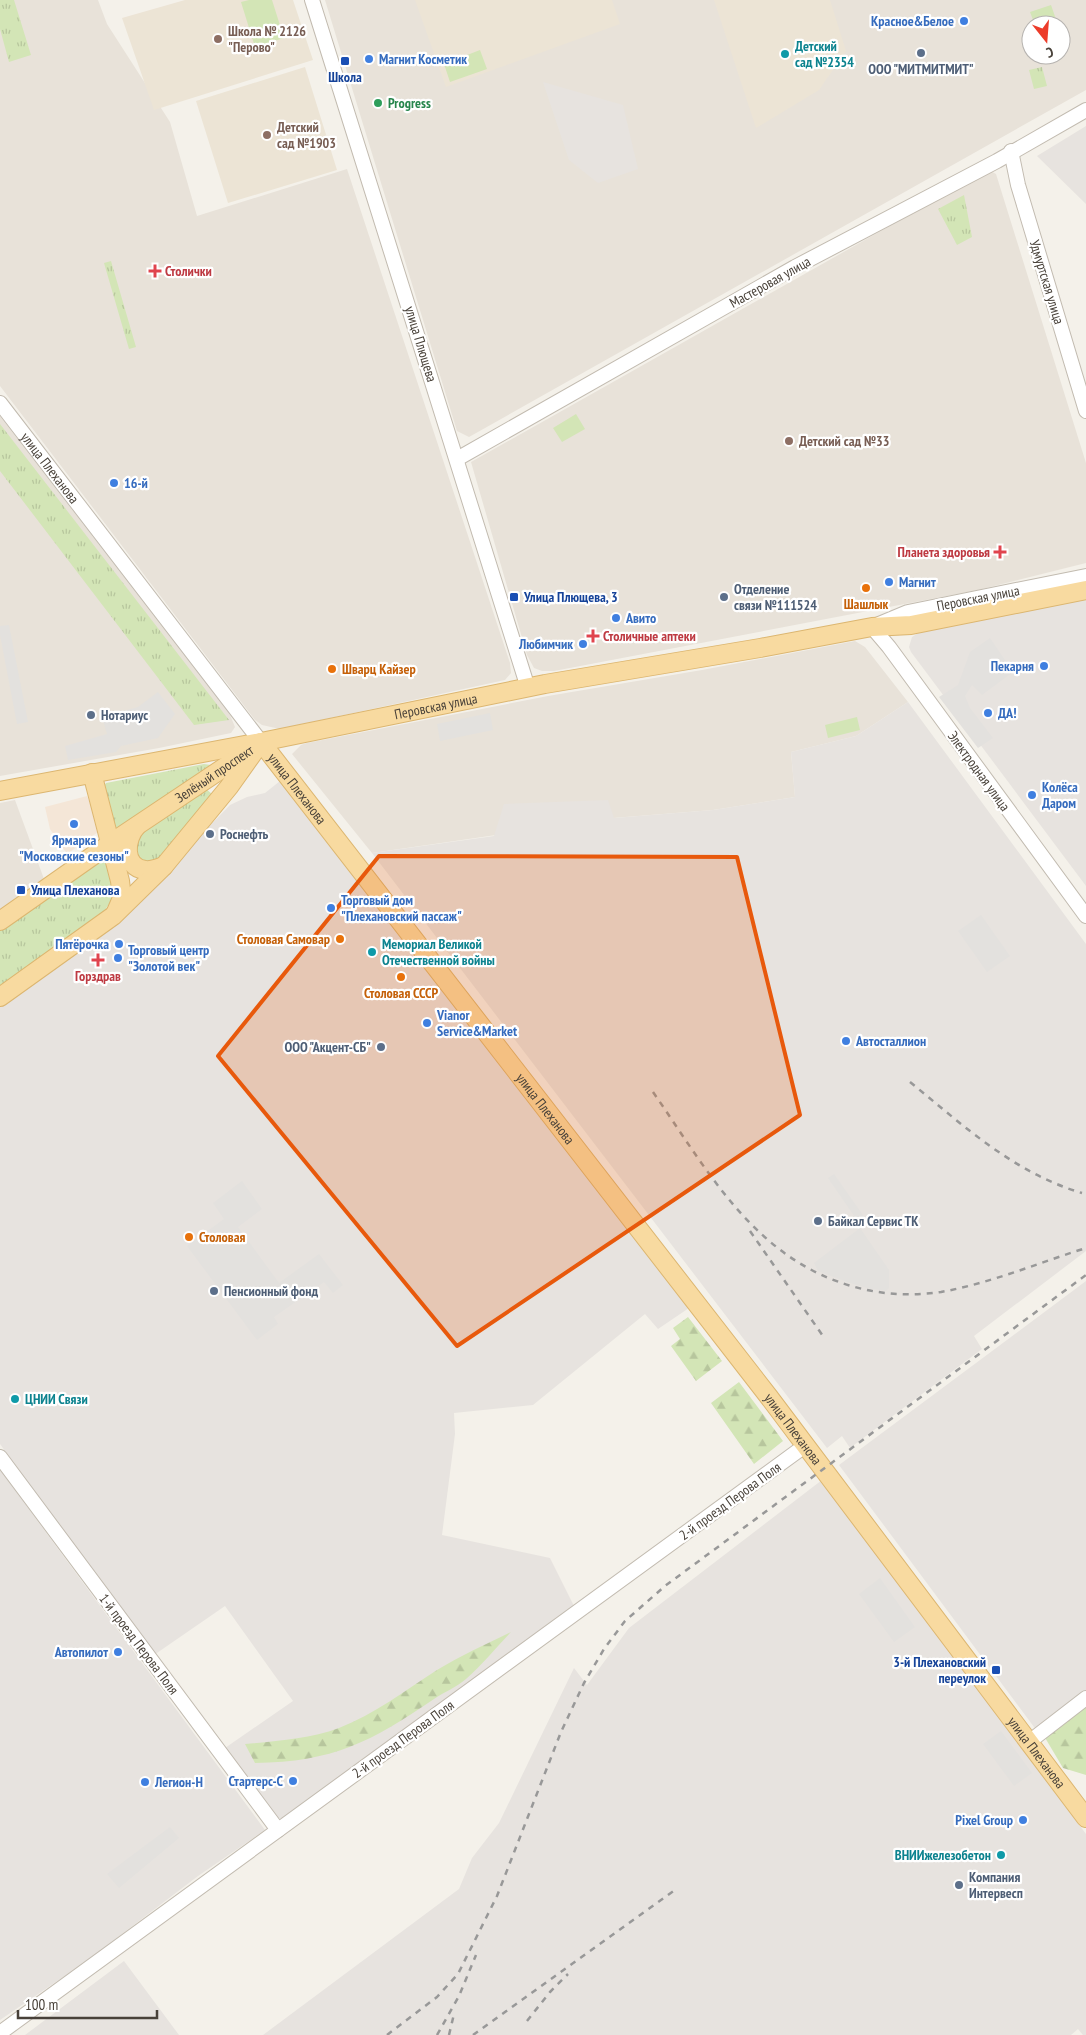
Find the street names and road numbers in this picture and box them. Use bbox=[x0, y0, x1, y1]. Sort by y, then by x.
street label: Удмуртская улица bbox=[1026, 238, 1068, 326]
street label: Мастеровая улица bbox=[726, 252, 814, 312]
street label: улица Плющева bbox=[401, 304, 441, 384]
street label: улица Плеханова bbox=[17, 429, 83, 507]
street label: Перовская улица bbox=[935, 581, 1021, 615]
street label: Перовская улица bbox=[393, 689, 479, 724]
street label: Электродная улица bbox=[944, 727, 1014, 815]
street label: Зелёный проспект bbox=[172, 741, 258, 807]
street label: улица Плеханова bbox=[264, 749, 330, 828]
street label: улица Плеханова bbox=[512, 1069, 579, 1148]
street label: улица Плеханова bbox=[760, 1390, 826, 1468]
street label: 2-й проезд Перова Поля bbox=[676, 1458, 784, 1544]
street label: 1-й проезд Перова Поля bbox=[95, 1590, 183, 1698]
street label: 2-й проезд Перова Поля bbox=[349, 1696, 457, 1782]
street label: улица Плеханова bbox=[1004, 1713, 1070, 1792]

